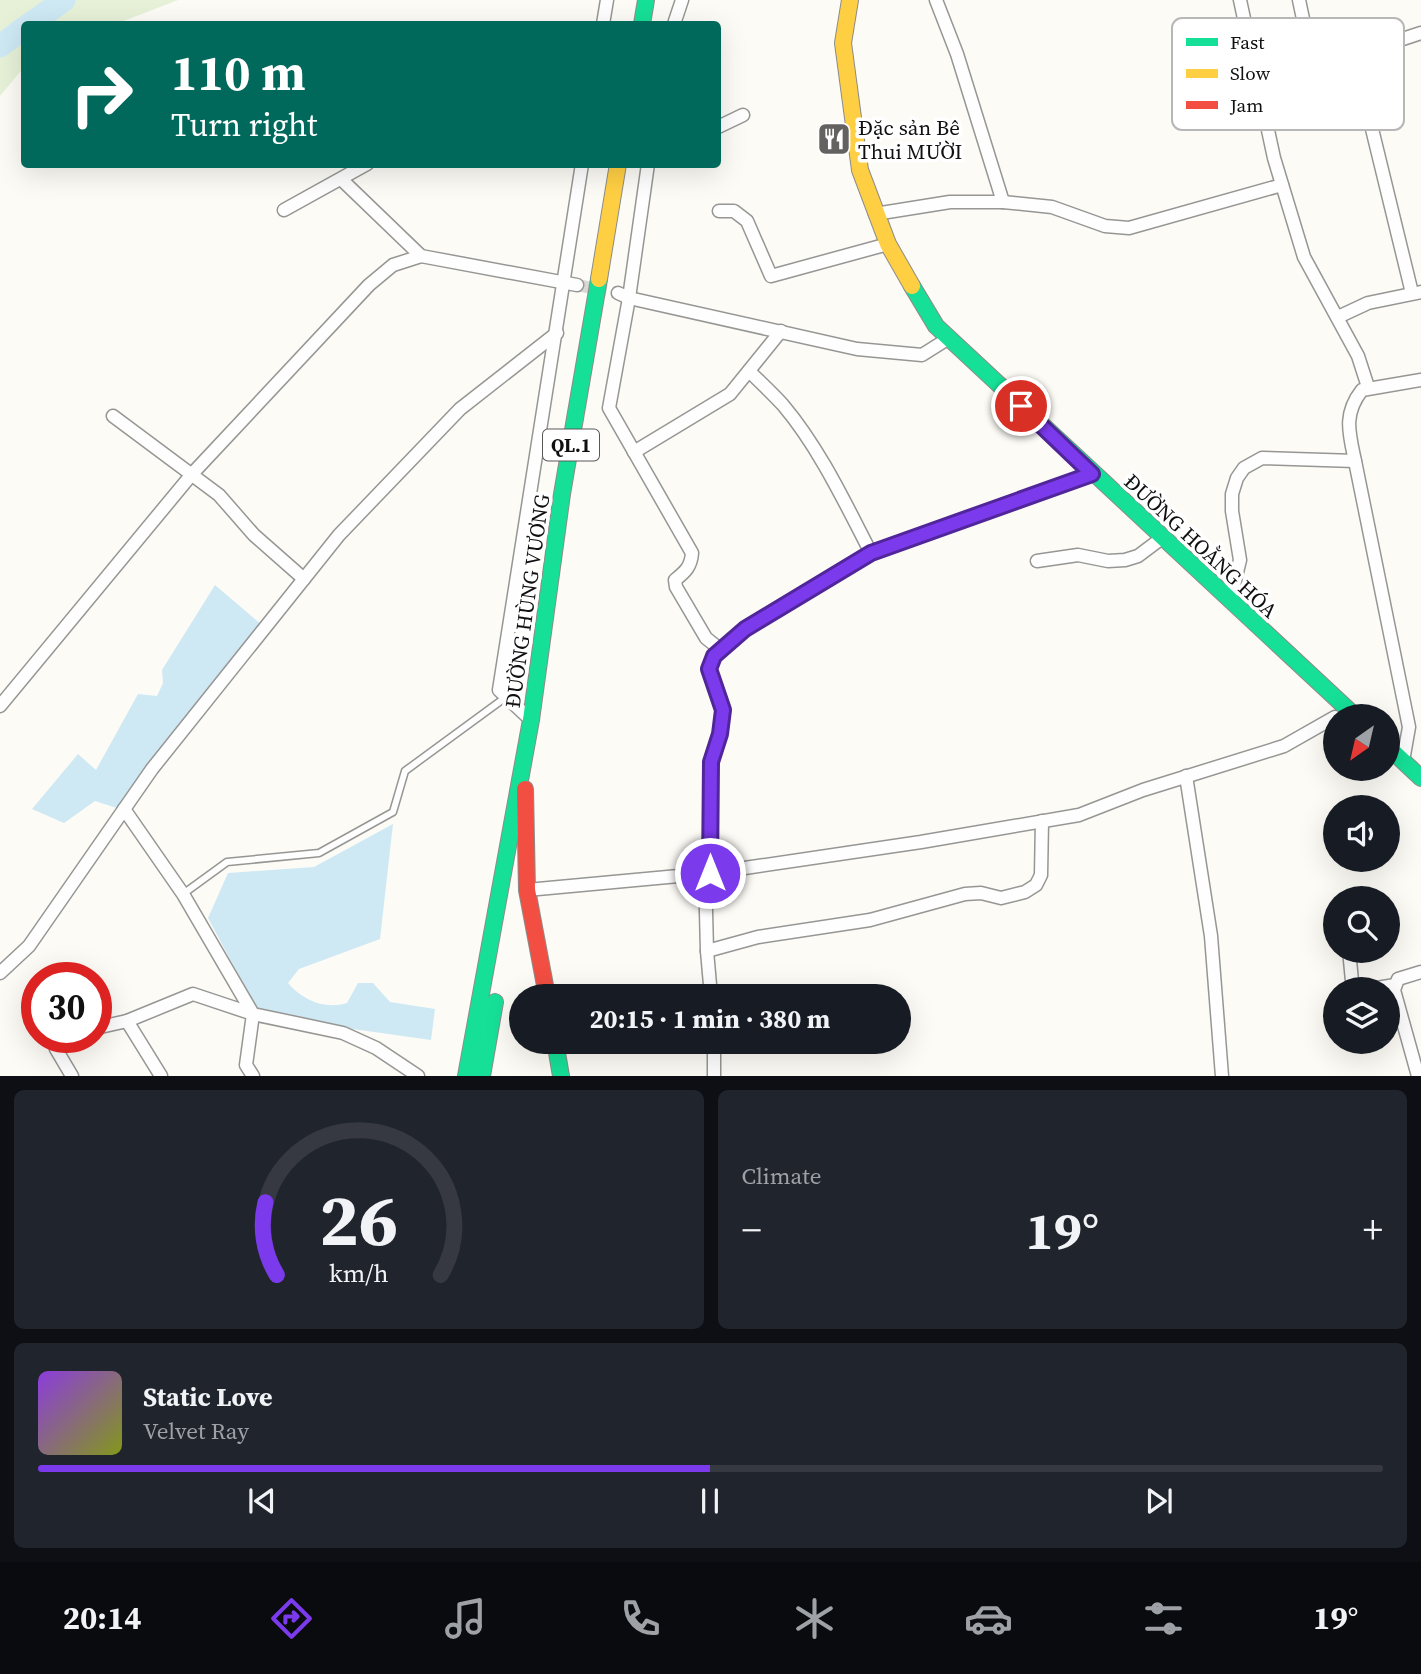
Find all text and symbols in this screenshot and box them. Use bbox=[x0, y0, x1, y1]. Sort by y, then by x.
legend bbox=[1172, 18, 1404, 130]
text: Fast bbox=[1230, 29, 1265, 55]
text: 110 m bbox=[171, 39, 306, 106]
icon: right bbox=[56, 49, 147, 140]
text: Slow bbox=[1230, 60, 1271, 86]
text: Jam bbox=[1229, 92, 1263, 118]
text: Turn right bbox=[171, 103, 317, 147]
place label: Đặc sản Bê Thui MƯỜI bbox=[858, 113, 962, 166]
restaurant icon: Đặc sản Bê Thui MƯỜI bbox=[815, 120, 853, 158]
pin bbox=[991, 376, 1051, 436]
icon: arrive bbox=[1002, 387, 1040, 425]
road number: QL.1 bbox=[543, 430, 599, 460]
street label: ĐƯỜNG HOẰNG HÓA bbox=[1118, 467, 1284, 625]
street label: ĐƯỜNG HÙNG VƯƠNG bbox=[498, 492, 556, 710]
north arrow bbox=[1323, 704, 1400, 780]
map controls bbox=[1323, 704, 1400, 1054]
button: sound bbox=[1323, 795, 1400, 872]
position arrow bbox=[673, 836, 747, 910]
button: search bbox=[1323, 886, 1400, 963]
speed limit sign: 30 bbox=[21, 962, 112, 1053]
button: layers bbox=[1323, 977, 1400, 1054]
text: 20:15 · 1 min · 380 m bbox=[590, 1001, 830, 1037]
text: Climate bbox=[742, 1160, 821, 1192]
text: 26 bbox=[319, 1171, 398, 1270]
text: 19° bbox=[1026, 1195, 1099, 1266]
text: − bbox=[742, 1204, 762, 1256]
text: + bbox=[1363, 1204, 1383, 1256]
text: km/h bbox=[329, 1256, 389, 1290]
text: Static Love bbox=[143, 1379, 272, 1415]
text: Velvet Ray bbox=[143, 1415, 249, 1447]
icon: previous bbox=[243, 1482, 281, 1520]
icon: pause bbox=[691, 1482, 729, 1520]
icon: next bbox=[1140, 1482, 1178, 1520]
icon: directions bbox=[267, 1594, 316, 1643]
icon: music bbox=[441, 1594, 490, 1643]
icon: phone bbox=[616, 1594, 665, 1643]
icon: climate bbox=[790, 1594, 839, 1643]
icon: car bbox=[964, 1594, 1013, 1643]
icon: filters bbox=[1139, 1594, 1188, 1643]
text: 20:14 bbox=[63, 1596, 142, 1640]
text: 19° bbox=[1313, 1596, 1358, 1640]

